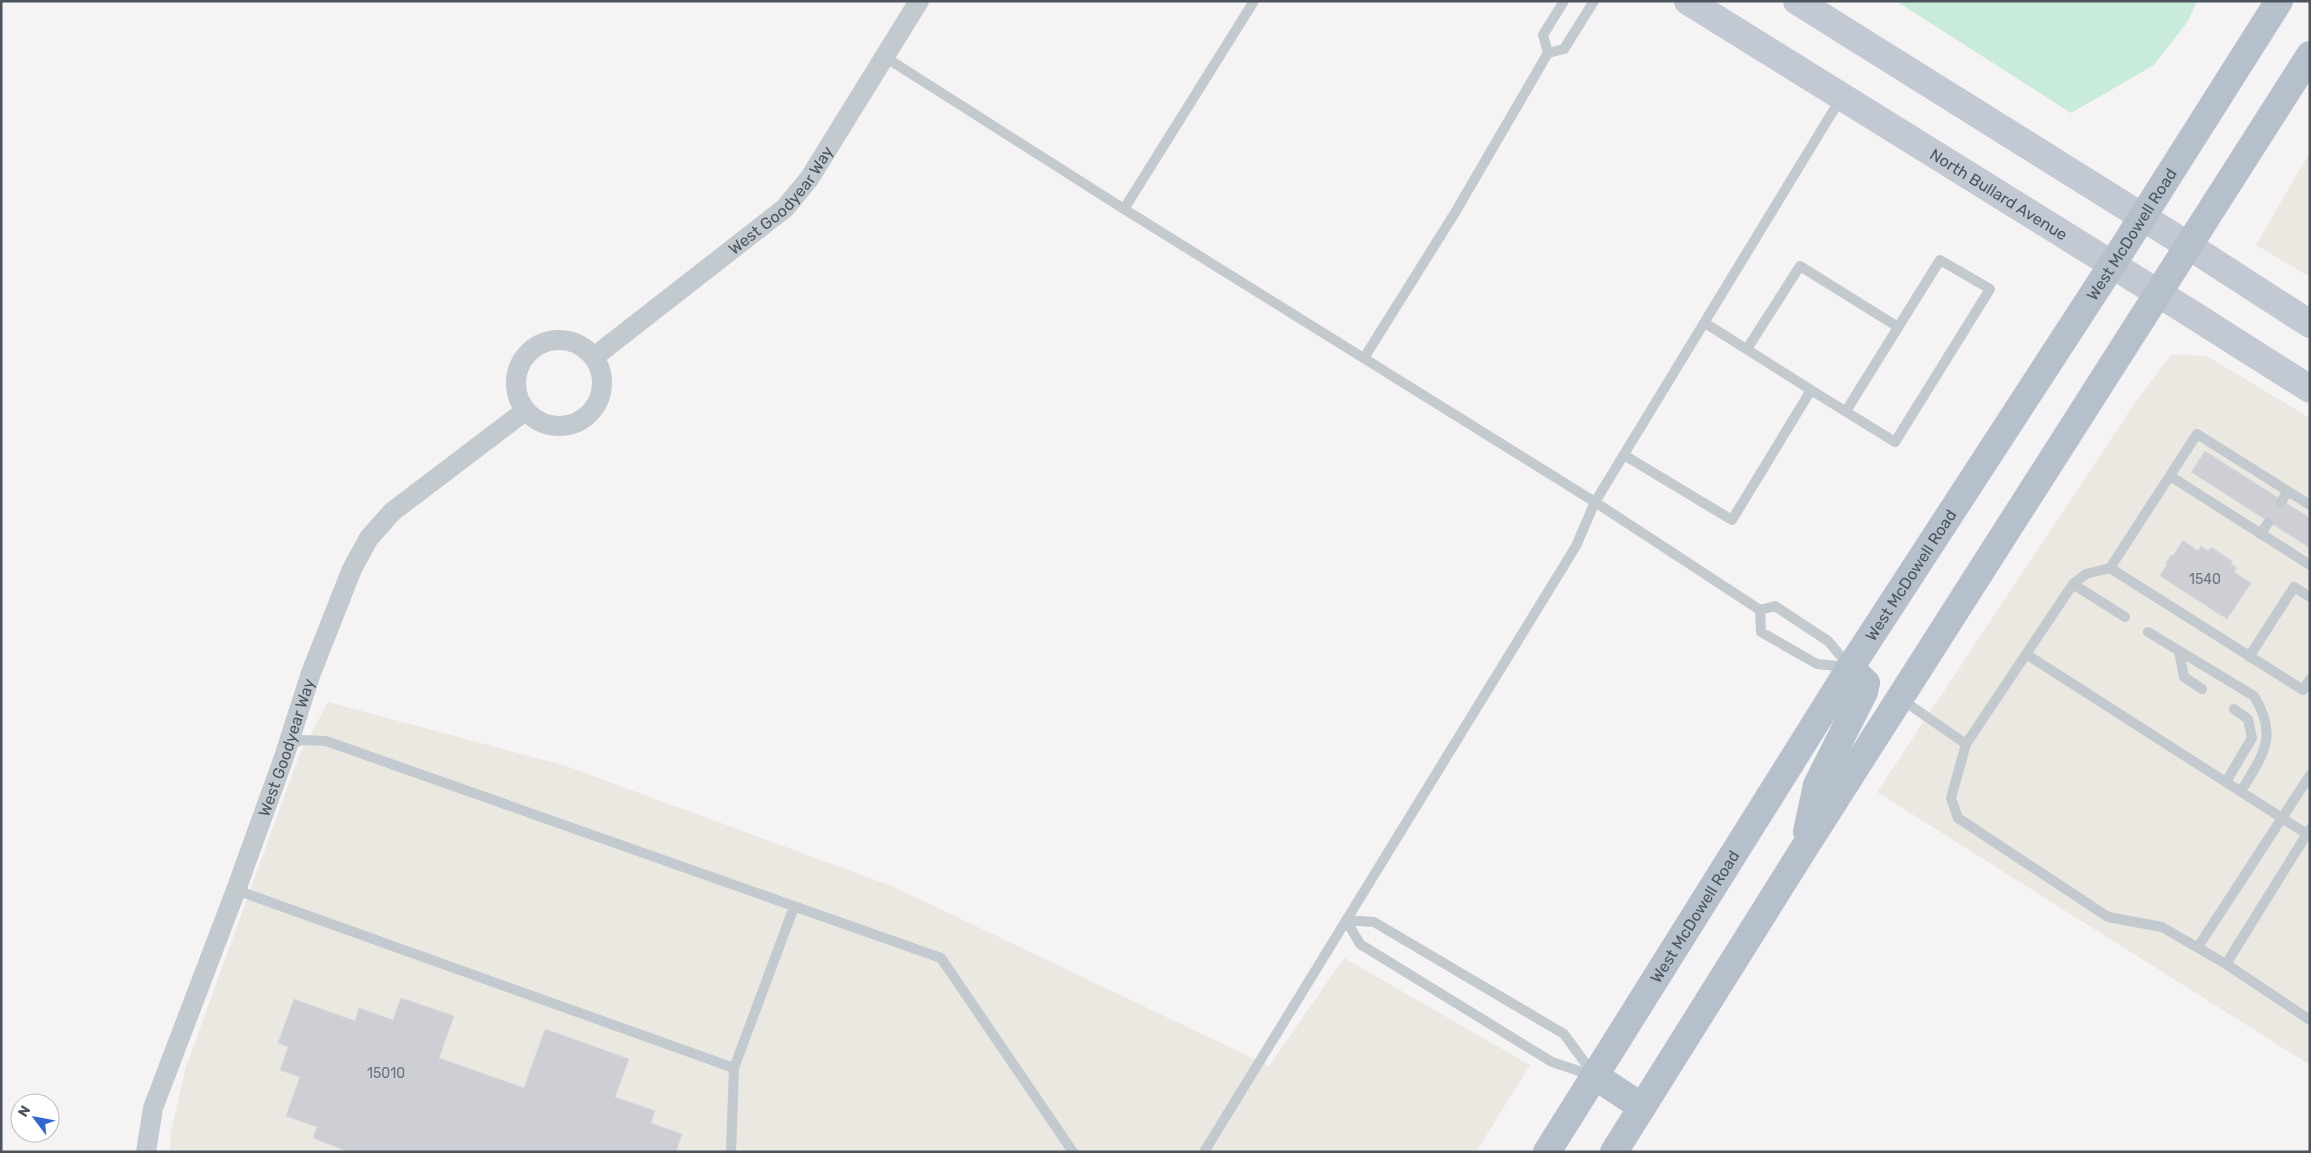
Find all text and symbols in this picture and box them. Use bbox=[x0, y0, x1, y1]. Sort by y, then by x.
street label: West Goodyear Way bbox=[725, 142, 837, 259]
street label: North Bullard Avenue bbox=[1926, 145, 2071, 245]
street label: West McDowell Road bbox=[2083, 165, 2181, 304]
street label: West McDowell Road bbox=[1861, 506, 1960, 644]
house number: 1540 bbox=[2189, 571, 2221, 588]
street label: West Goodyear Way bbox=[254, 676, 319, 819]
street label: West McDowell Road bbox=[1646, 847, 1743, 986]
house number: 15010 bbox=[367, 1065, 405, 1082]
north arrow bbox=[10, 1093, 60, 1143]
text: N bbox=[15, 1103, 34, 1120]

